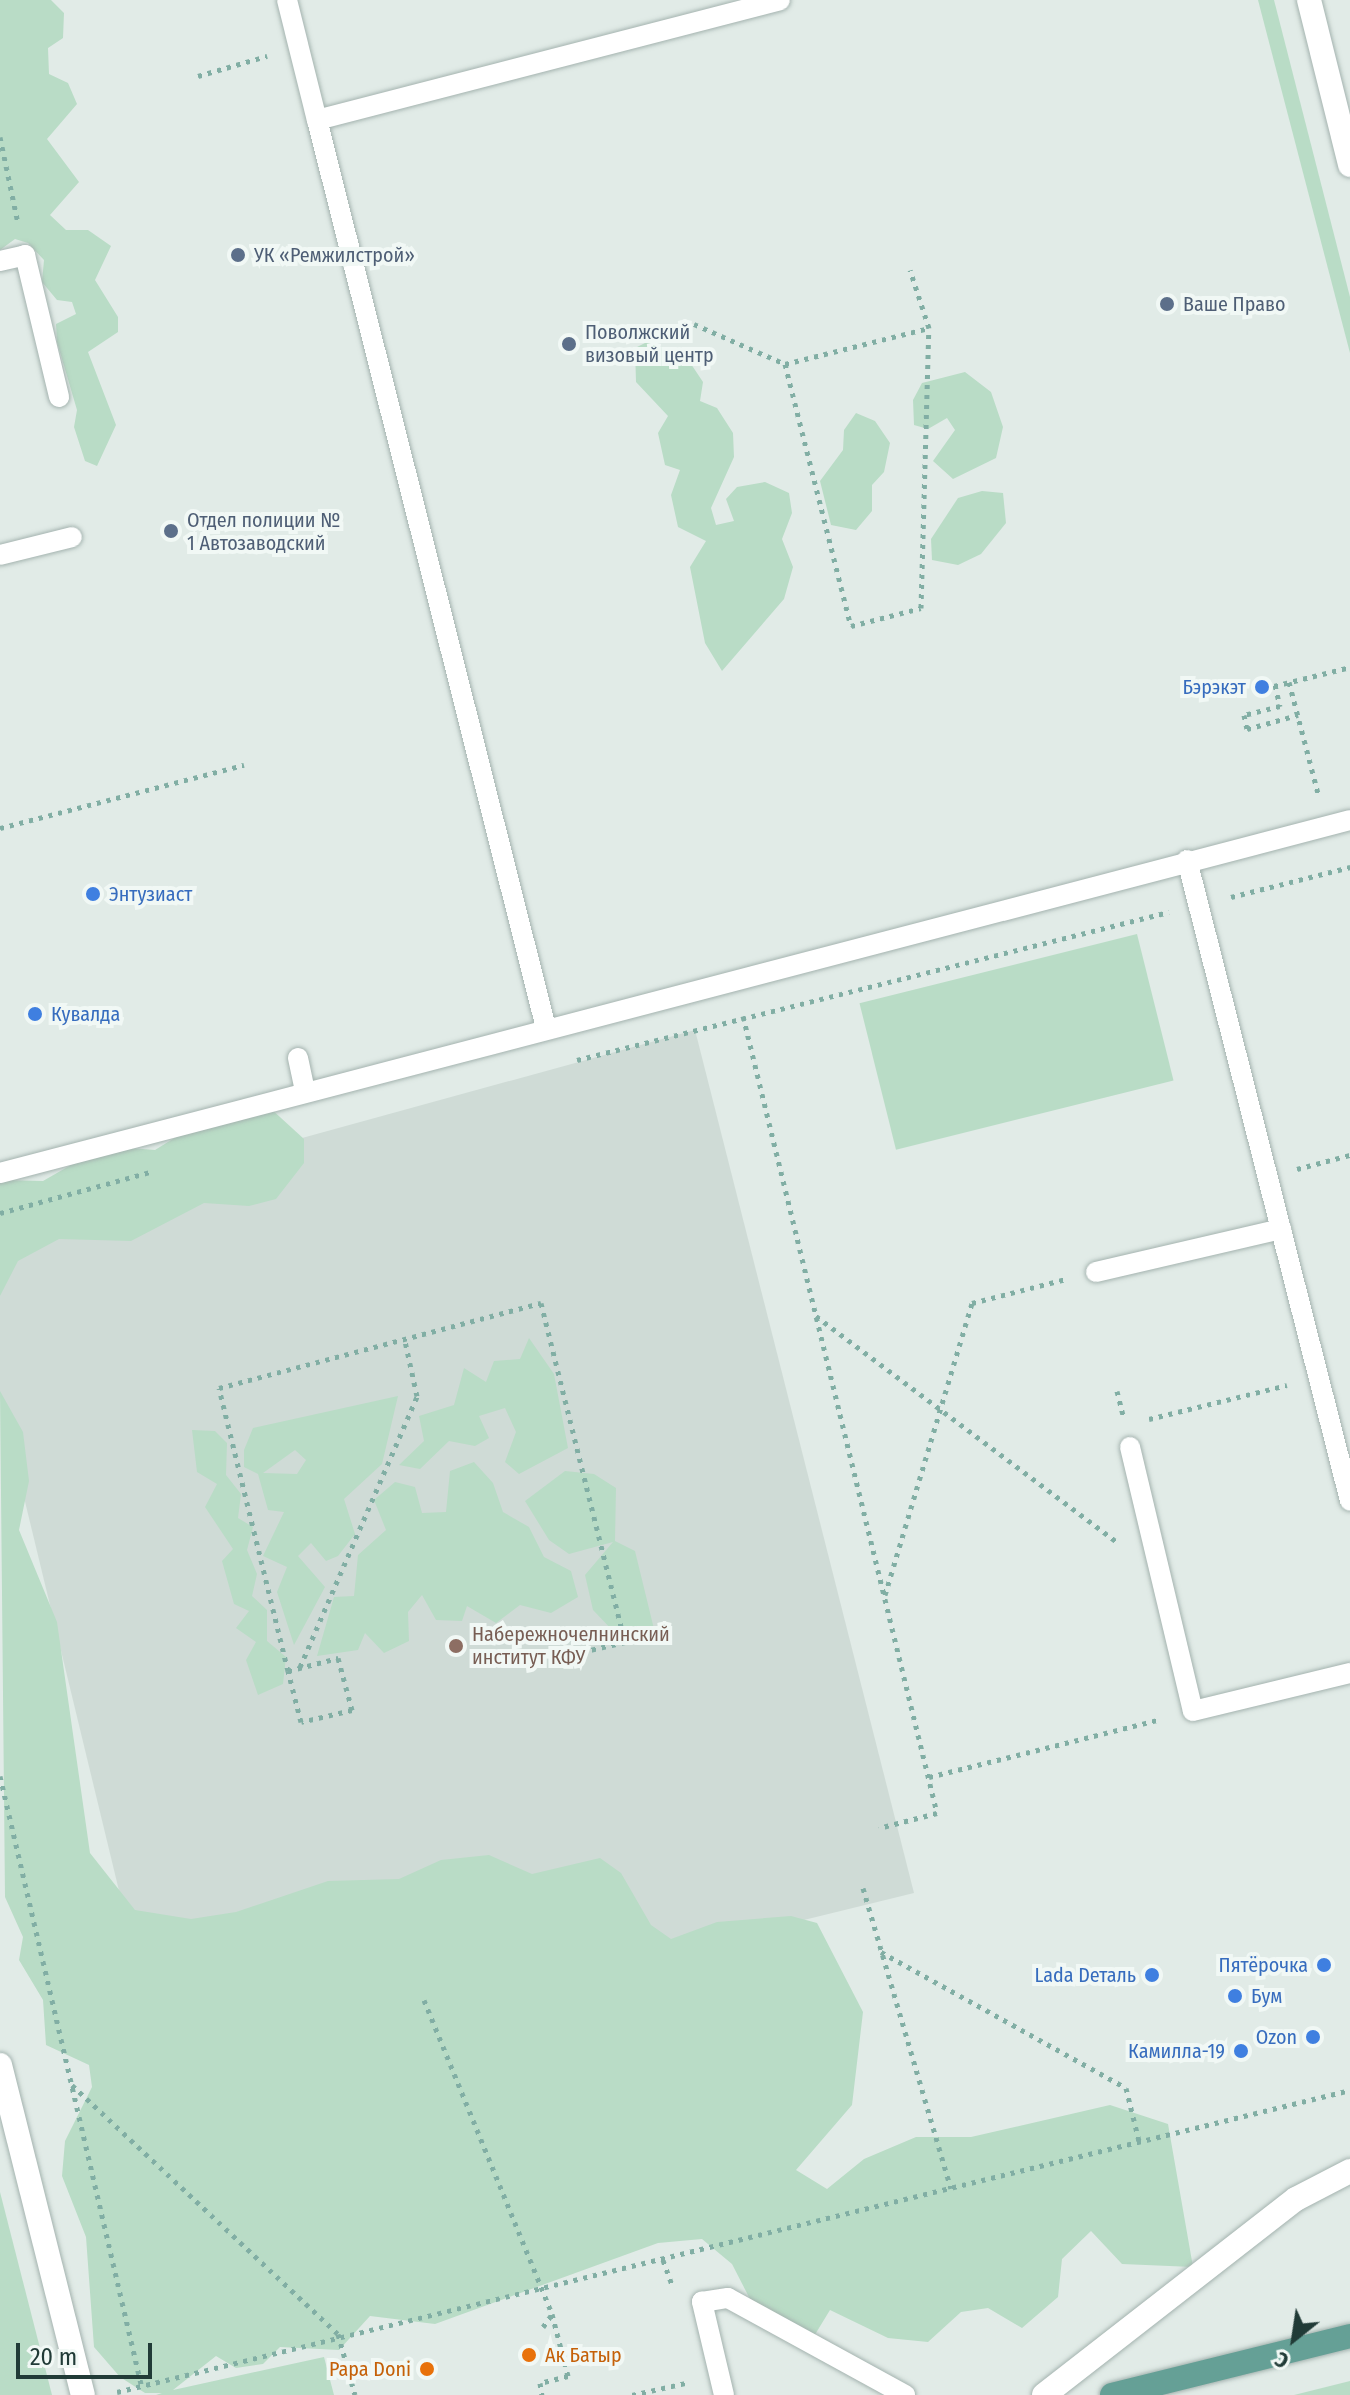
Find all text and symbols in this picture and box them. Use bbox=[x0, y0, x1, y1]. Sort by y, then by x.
place label: УК «Ремжилстрой» bbox=[254, 243, 415, 267]
marker: УК «Ремжилстрой» bbox=[229, 246, 247, 264]
place label: Ваше Право bbox=[1183, 292, 1285, 316]
marker: Ваше Право bbox=[1158, 295, 1176, 313]
place label: Поволжский визовый центр bbox=[585, 320, 714, 367]
marker: Поволжский визовый центр bbox=[560, 335, 578, 353]
place label: Отдел полиции № 1 Автозаводский bbox=[187, 508, 340, 555]
marker: Отдел полиции № 1 Автозаводский bbox=[162, 522, 180, 540]
place label: Бэрэкэт bbox=[1182, 675, 1246, 699]
marker: Бэрэкэт bbox=[1253, 678, 1271, 696]
place label: Энтузиаст bbox=[109, 882, 192, 906]
marker: Энтузиаст bbox=[84, 885, 102, 903]
place label: Кувалда bbox=[51, 1002, 120, 1026]
marker: Кувалда bbox=[26, 1005, 44, 1023]
place label: Набережночелнинский институт КФУ bbox=[472, 1622, 670, 1669]
marker: Набережночелнинский институт КФУ bbox=[447, 1637, 465, 1655]
place label: Пятёрочка bbox=[1219, 1953, 1308, 1977]
marker: Пятёрочка bbox=[1315, 1956, 1333, 1974]
place label: Lada Dеталь bbox=[1034, 1963, 1136, 1987]
marker: Lada Dеталь bbox=[1143, 1966, 1161, 1984]
place label: Бум bbox=[1251, 1984, 1282, 2008]
marker: Бум bbox=[1226, 1987, 1244, 2005]
place label: Ozon bbox=[1256, 2025, 1297, 2049]
marker: Ozon bbox=[1304, 2028, 1322, 2046]
place label: Камилла-19 bbox=[1128, 2039, 1225, 2063]
marker: Камилла-19 bbox=[1232, 2042, 1250, 2060]
north arrow bbox=[1254, 2299, 1334, 2379]
scale bar bbox=[20, 2327, 156, 2377]
text: 20 m bbox=[30, 2343, 77, 2371]
place label: Ак Батыр bbox=[545, 2343, 622, 2367]
marker: Ак Батыр bbox=[520, 2346, 538, 2364]
text: С bbox=[1270, 2346, 1293, 2375]
place label: Papa Doni bbox=[329, 2357, 411, 2381]
marker: Papa Doni bbox=[418, 2360, 436, 2378]

